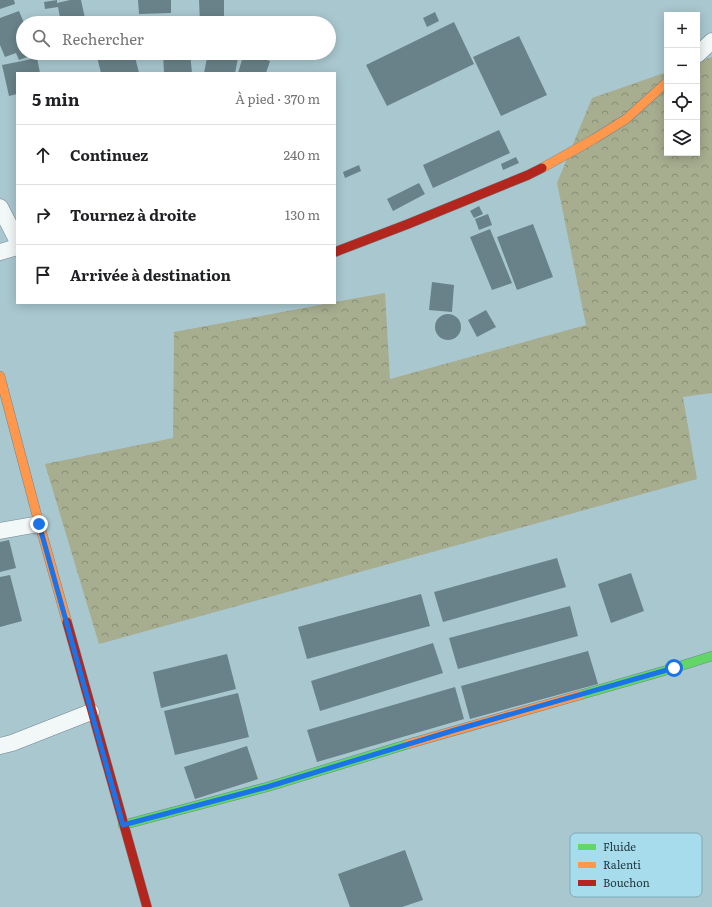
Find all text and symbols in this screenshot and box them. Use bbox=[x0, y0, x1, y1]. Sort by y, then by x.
map controls bbox=[664, 12, 700, 156]
button: + bbox=[664, 12, 700, 48]
search box bbox=[16, 16, 336, 60]
icon: search bbox=[30, 27, 52, 49]
text: Rechercher bbox=[62, 27, 144, 50]
button: − bbox=[664, 48, 700, 84]
button: locate bbox=[664, 84, 700, 120]
text: 5 min bbox=[32, 86, 80, 111]
text: À pied · 370 m bbox=[235, 89, 320, 108]
button: layers bbox=[664, 120, 700, 156]
text: Continuez bbox=[70, 143, 148, 166]
icon: ahead bbox=[32, 144, 54, 166]
text: 240 m bbox=[284, 145, 320, 164]
text: Tournez à droite bbox=[70, 203, 196, 226]
icon: right bbox=[32, 204, 54, 226]
text: 130 m bbox=[285, 205, 320, 224]
text: Arrivée à destination bbox=[70, 263, 231, 286]
icon: arrive bbox=[32, 264, 54, 286]
route end bbox=[30, 515, 48, 533]
route start bbox=[665, 659, 683, 677]
legend bbox=[570, 833, 702, 897]
text: Fluide bbox=[603, 838, 636, 854]
text: Ralenti bbox=[603, 856, 641, 872]
text: Bouchon bbox=[603, 874, 650, 890]

